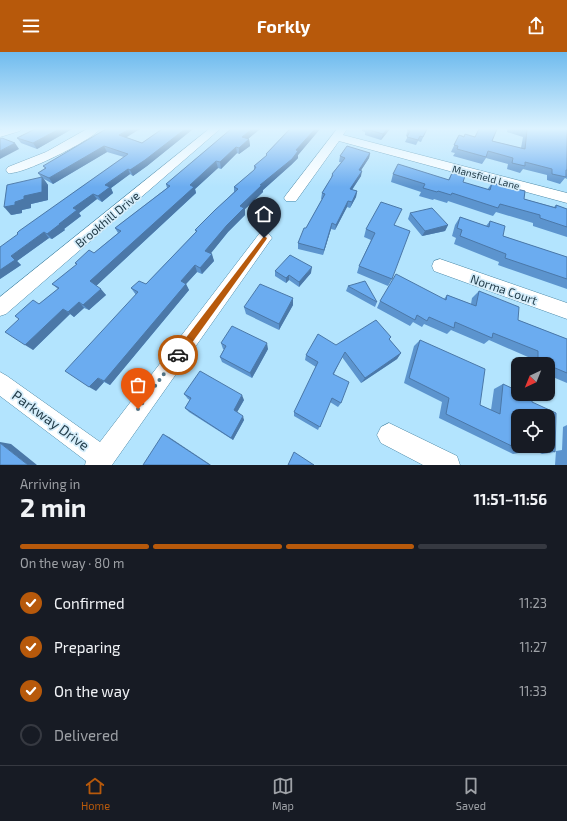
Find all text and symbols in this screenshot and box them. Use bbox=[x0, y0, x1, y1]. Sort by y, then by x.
icon: menu bbox=[20, 15, 42, 37]
text: Forkly bbox=[257, 15, 310, 37]
icon: share bbox=[525, 15, 547, 37]
street label: Mansfield Lane bbox=[451, 162, 521, 192]
street label: Brookhill Drive bbox=[72, 188, 142, 250]
pin bbox=[247, 197, 281, 238]
icon: home bbox=[253, 203, 275, 225]
street label: Norma Court bbox=[469, 271, 540, 307]
courier bbox=[158, 335, 198, 375]
icon: car bbox=[167, 344, 189, 366]
north arrow bbox=[511, 357, 555, 401]
map controls bbox=[511, 357, 555, 453]
pin bbox=[121, 368, 155, 409]
icon: bag bbox=[127, 374, 149, 396]
street label: Parkway Drive bbox=[9, 386, 93, 454]
button: locate bbox=[511, 409, 555, 453]
text: Arriving in bbox=[20, 476, 80, 492]
text: 11:51–11:56 bbox=[474, 490, 547, 508]
text: 2 min bbox=[20, 491, 86, 522]
text: On the way · 80 m bbox=[20, 555, 124, 571]
icon: check bbox=[20, 592, 42, 614]
text: Confirmed bbox=[54, 594, 125, 612]
text: 11:23 bbox=[519, 595, 547, 611]
icon: check bbox=[20, 636, 42, 658]
text: Preparing bbox=[54, 638, 120, 656]
text: 11:27 bbox=[520, 639, 547, 655]
icon: check bbox=[20, 680, 42, 702]
text: On the way bbox=[54, 682, 130, 700]
text: 11:33 bbox=[519, 683, 547, 699]
text: Delivered bbox=[54, 726, 119, 744]
tab: Home bbox=[81, 775, 110, 812]
tab: Map bbox=[272, 775, 294, 812]
tab: Saved bbox=[456, 775, 486, 812]

